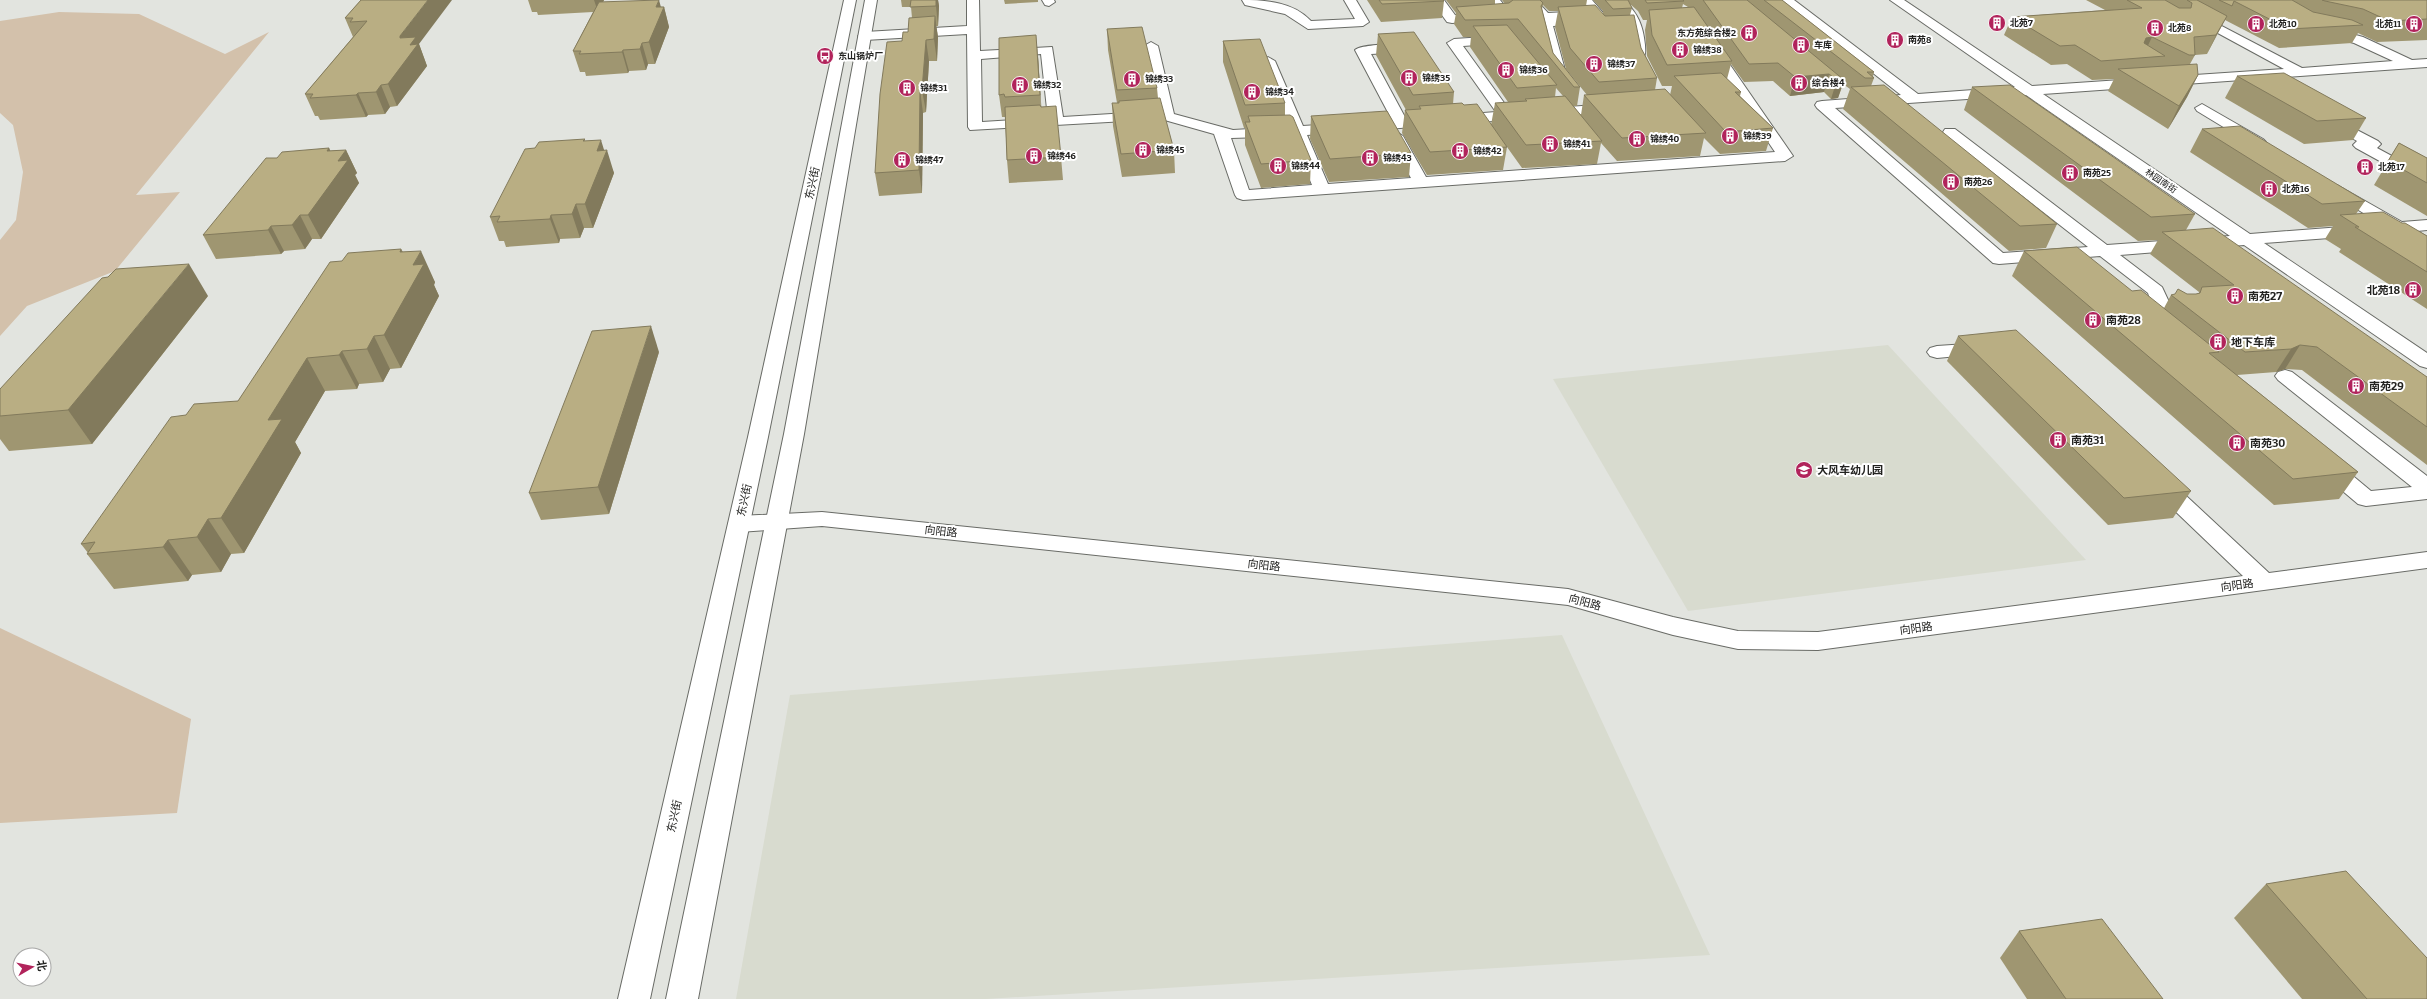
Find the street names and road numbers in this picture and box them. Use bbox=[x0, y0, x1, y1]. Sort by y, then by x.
street label: 东兴街 bbox=[803, 166, 822, 201]
street label: 林园南街 bbox=[2143, 167, 2179, 195]
street label: 东兴街 bbox=[735, 483, 754, 518]
street label: 向阳路 bbox=[924, 523, 958, 540]
street label: 向阳路 bbox=[1247, 557, 1281, 574]
street label: 向阳路 bbox=[2220, 577, 2254, 594]
street label: 向阳路 bbox=[1567, 592, 1602, 613]
street label: 向阳路 bbox=[1899, 620, 1933, 637]
street label: 东兴街 bbox=[665, 799, 684, 834]

